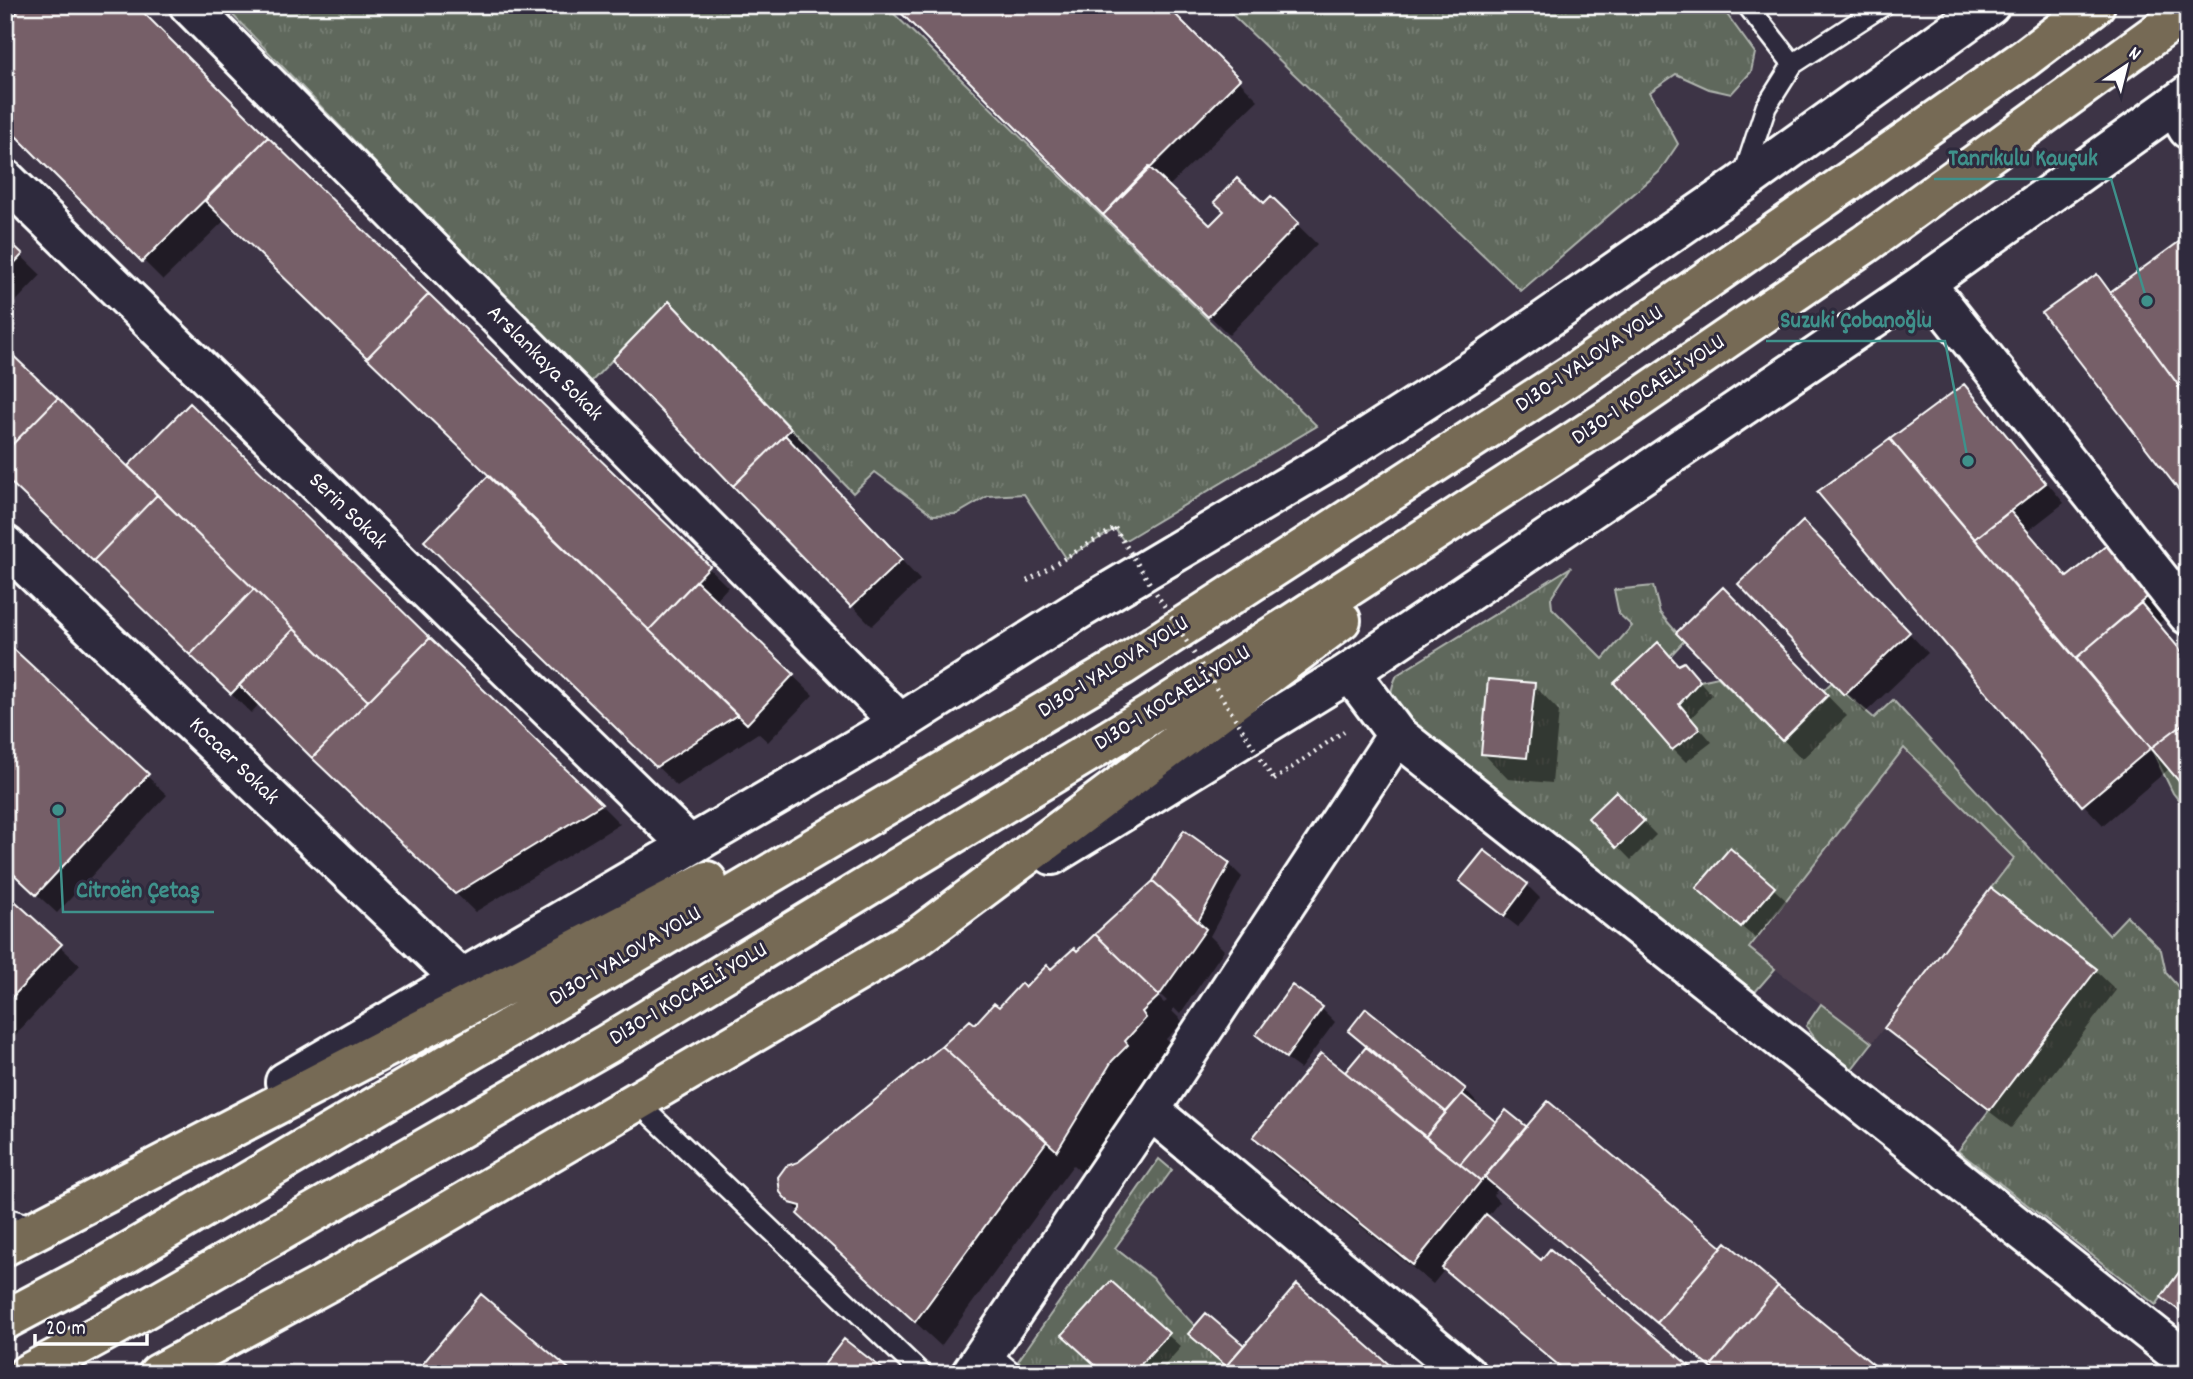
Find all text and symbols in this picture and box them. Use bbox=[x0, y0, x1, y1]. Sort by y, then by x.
north arrow bbox=[2092, 32, 2162, 102]
text: N bbox=[2122, 41, 2145, 69]
callout: Tanrıkulu Kauçuk bbox=[1934, 134, 2111, 179]
text: Tanrıkulu Kauçuk bbox=[1948, 143, 2098, 177]
callout: Suzuki Çobanoğlu bbox=[1766, 296, 1945, 341]
street label: Arslankaya Sokak bbox=[478, 298, 610, 430]
street label: D130-1 YALOVA YOLU bbox=[1509, 298, 1671, 422]
text: Suzuki Çobanoğlu bbox=[1780, 305, 1932, 339]
street label: D130-1 KOCAELİ YOLU bbox=[1565, 327, 1733, 455]
street label: Serin Sokak bbox=[300, 466, 394, 558]
street label: D130-1 YALOVA YOLU bbox=[1032, 608, 1196, 728]
street label: D130-1 KOCAELİ YOLU bbox=[1088, 638, 1258, 760]
street label: Kocaer Sokak bbox=[180, 710, 286, 814]
callout: Citroën Çetaş bbox=[63, 867, 214, 912]
text: Citroën Çetaş bbox=[76, 875, 200, 909]
street label: D130-1 YALOVA YOLU bbox=[544, 898, 708, 1016]
street label: D130-1 KOCAELİ YOLU bbox=[604, 935, 774, 1055]
scale bar bbox=[35, 1302, 147, 1346]
text: 20 m bbox=[46, 1315, 86, 1345]

